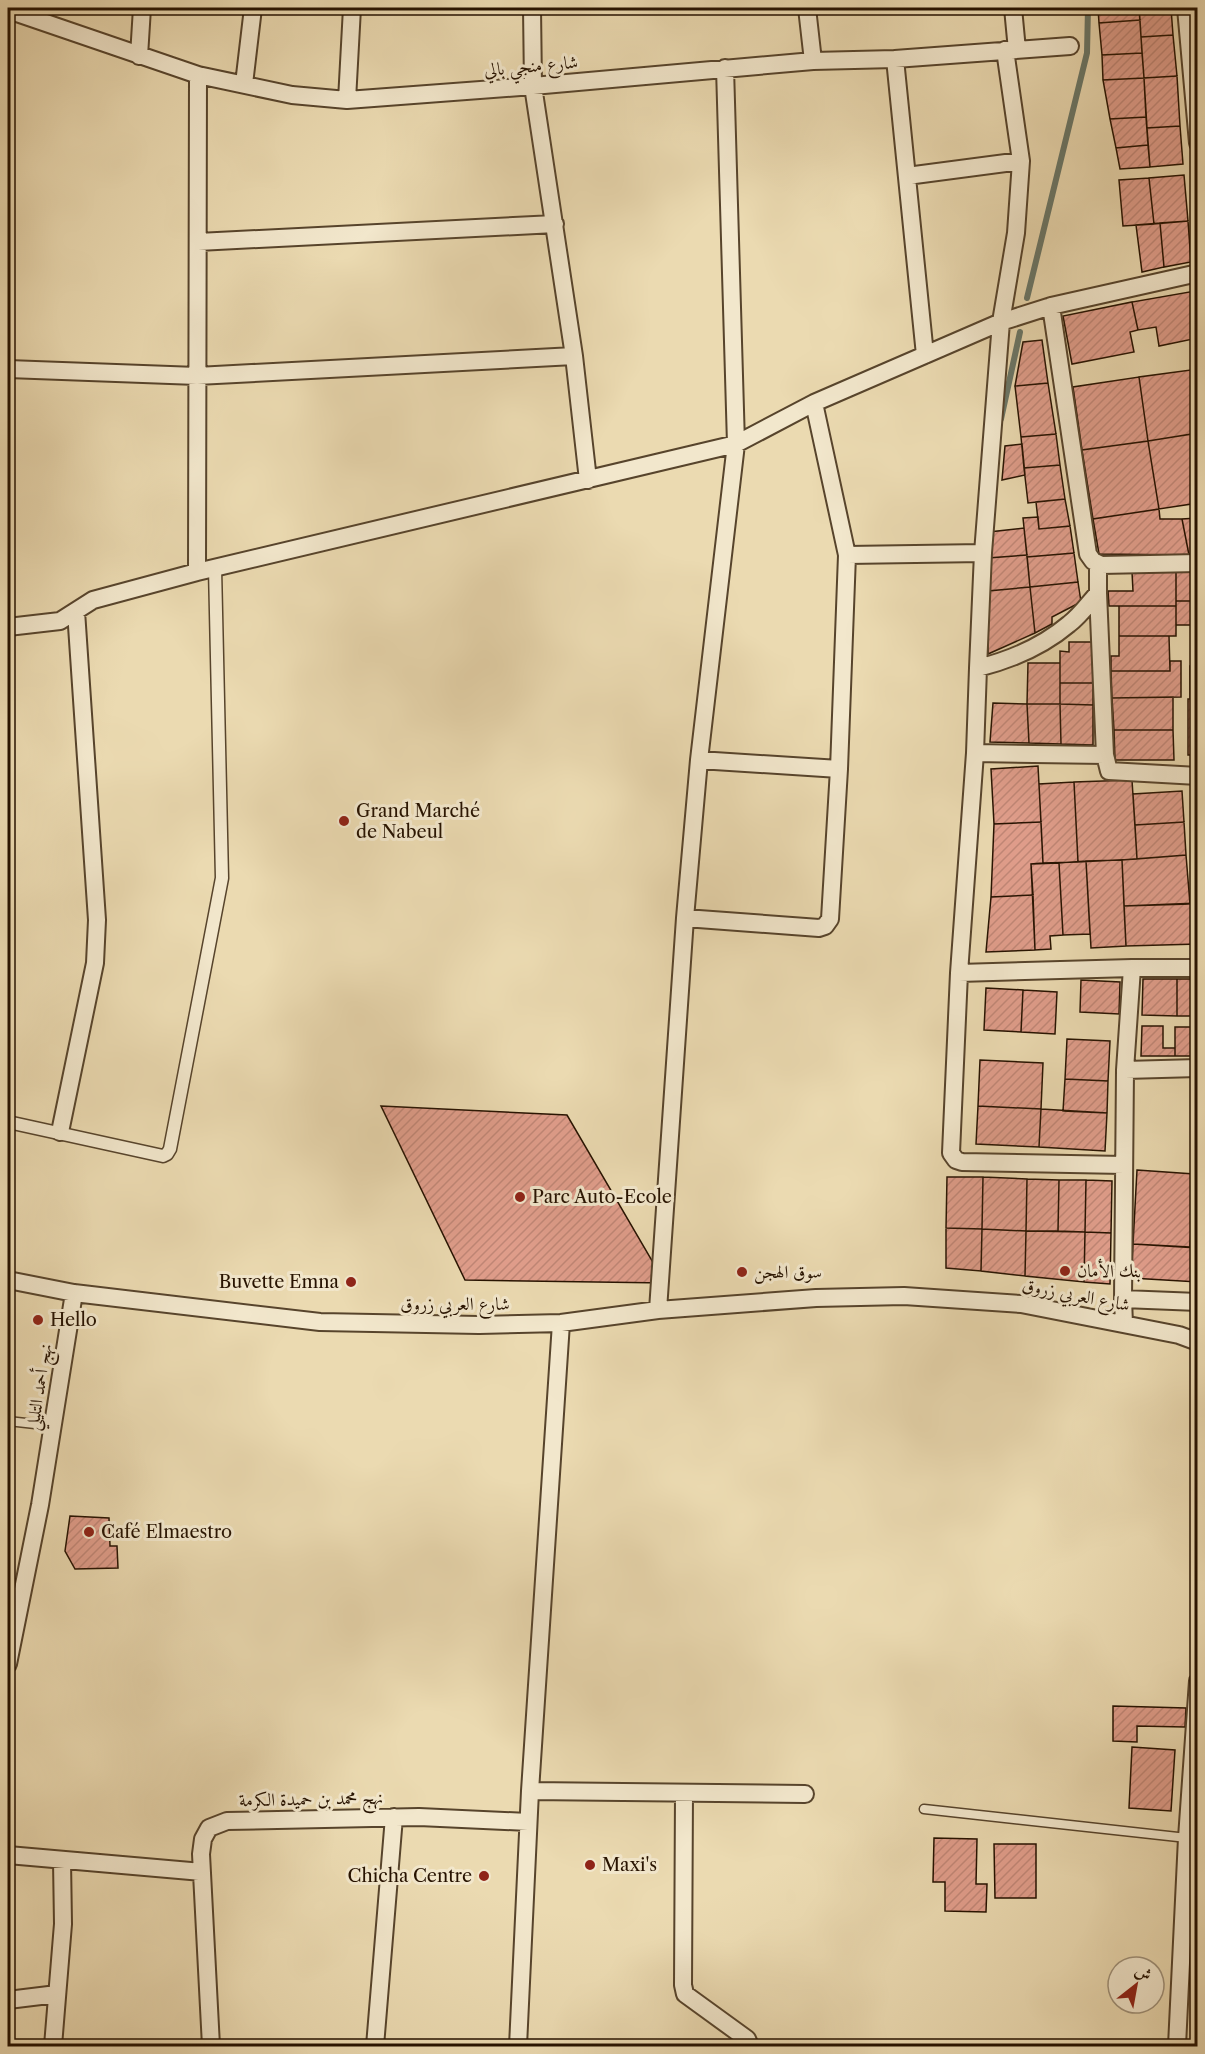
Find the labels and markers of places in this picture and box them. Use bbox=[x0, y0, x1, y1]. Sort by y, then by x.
place label: Grand Marché de Nabeul bbox=[356, 800, 480, 843]
marker: Grand Marché de Nabeul bbox=[337, 814, 351, 828]
place label: Parc Auto-Ecole bbox=[532, 1186, 672, 1208]
marker: Parc Auto-Ecole bbox=[513, 1190, 527, 1204]
place label: بنك الأمان bbox=[1077, 1258, 1141, 1282]
place label: سوق الهجن bbox=[754, 1261, 822, 1284]
marker: بنك الأمان bbox=[1058, 1264, 1072, 1278]
marker: سوق الهجن bbox=[735, 1265, 749, 1279]
place label: Buvette Emna bbox=[219, 1271, 339, 1293]
marker: Buvette Emna bbox=[344, 1275, 358, 1289]
place label: Hello bbox=[50, 1309, 97, 1331]
marker: Hello bbox=[31, 1313, 45, 1327]
place label: Café Elmaestro bbox=[101, 1521, 232, 1543]
marker: Café Elmaestro bbox=[82, 1525, 96, 1539]
place label: Maxi's bbox=[602, 1854, 657, 1876]
marker: Maxi's bbox=[583, 1858, 597, 1872]
place label: Chicha Centre bbox=[348, 1865, 472, 1887]
marker: Chicha Centre bbox=[477, 1869, 491, 1883]

